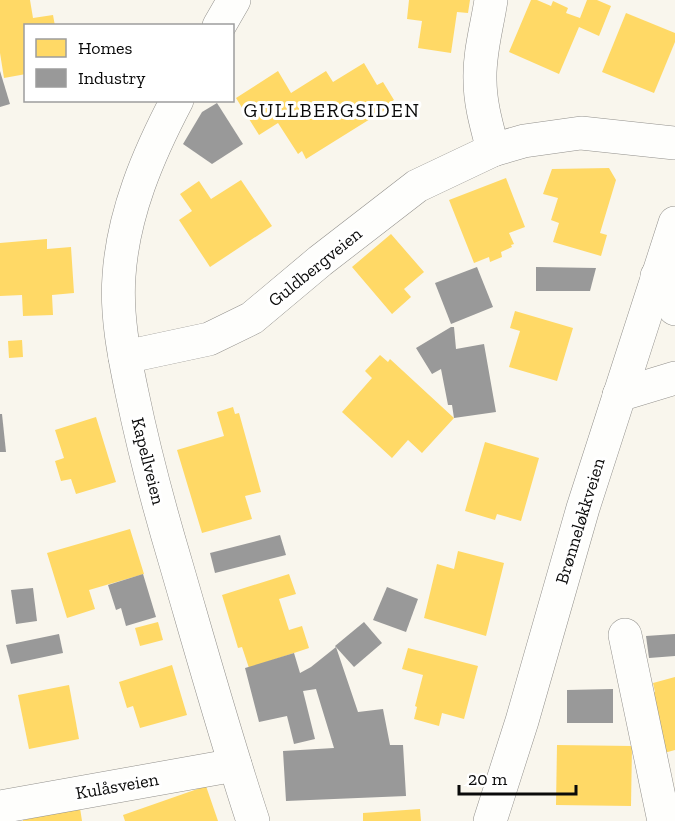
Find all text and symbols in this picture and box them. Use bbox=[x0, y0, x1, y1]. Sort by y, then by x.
legend bbox=[24, 24, 234, 102]
text: Homes bbox=[78, 37, 132, 59]
text: Industry bbox=[78, 67, 146, 89]
district label: GULLBERGSIDEN bbox=[244, 98, 420, 122]
street label: Guldbergveien bbox=[264, 222, 367, 311]
street label: Kapellveien bbox=[127, 415, 170, 508]
street label: Brønneløkkveien bbox=[550, 455, 610, 587]
scale bar bbox=[459, 758, 576, 796]
street label: Kulåsveien bbox=[74, 768, 161, 804]
text: 20 m bbox=[468, 768, 508, 790]

